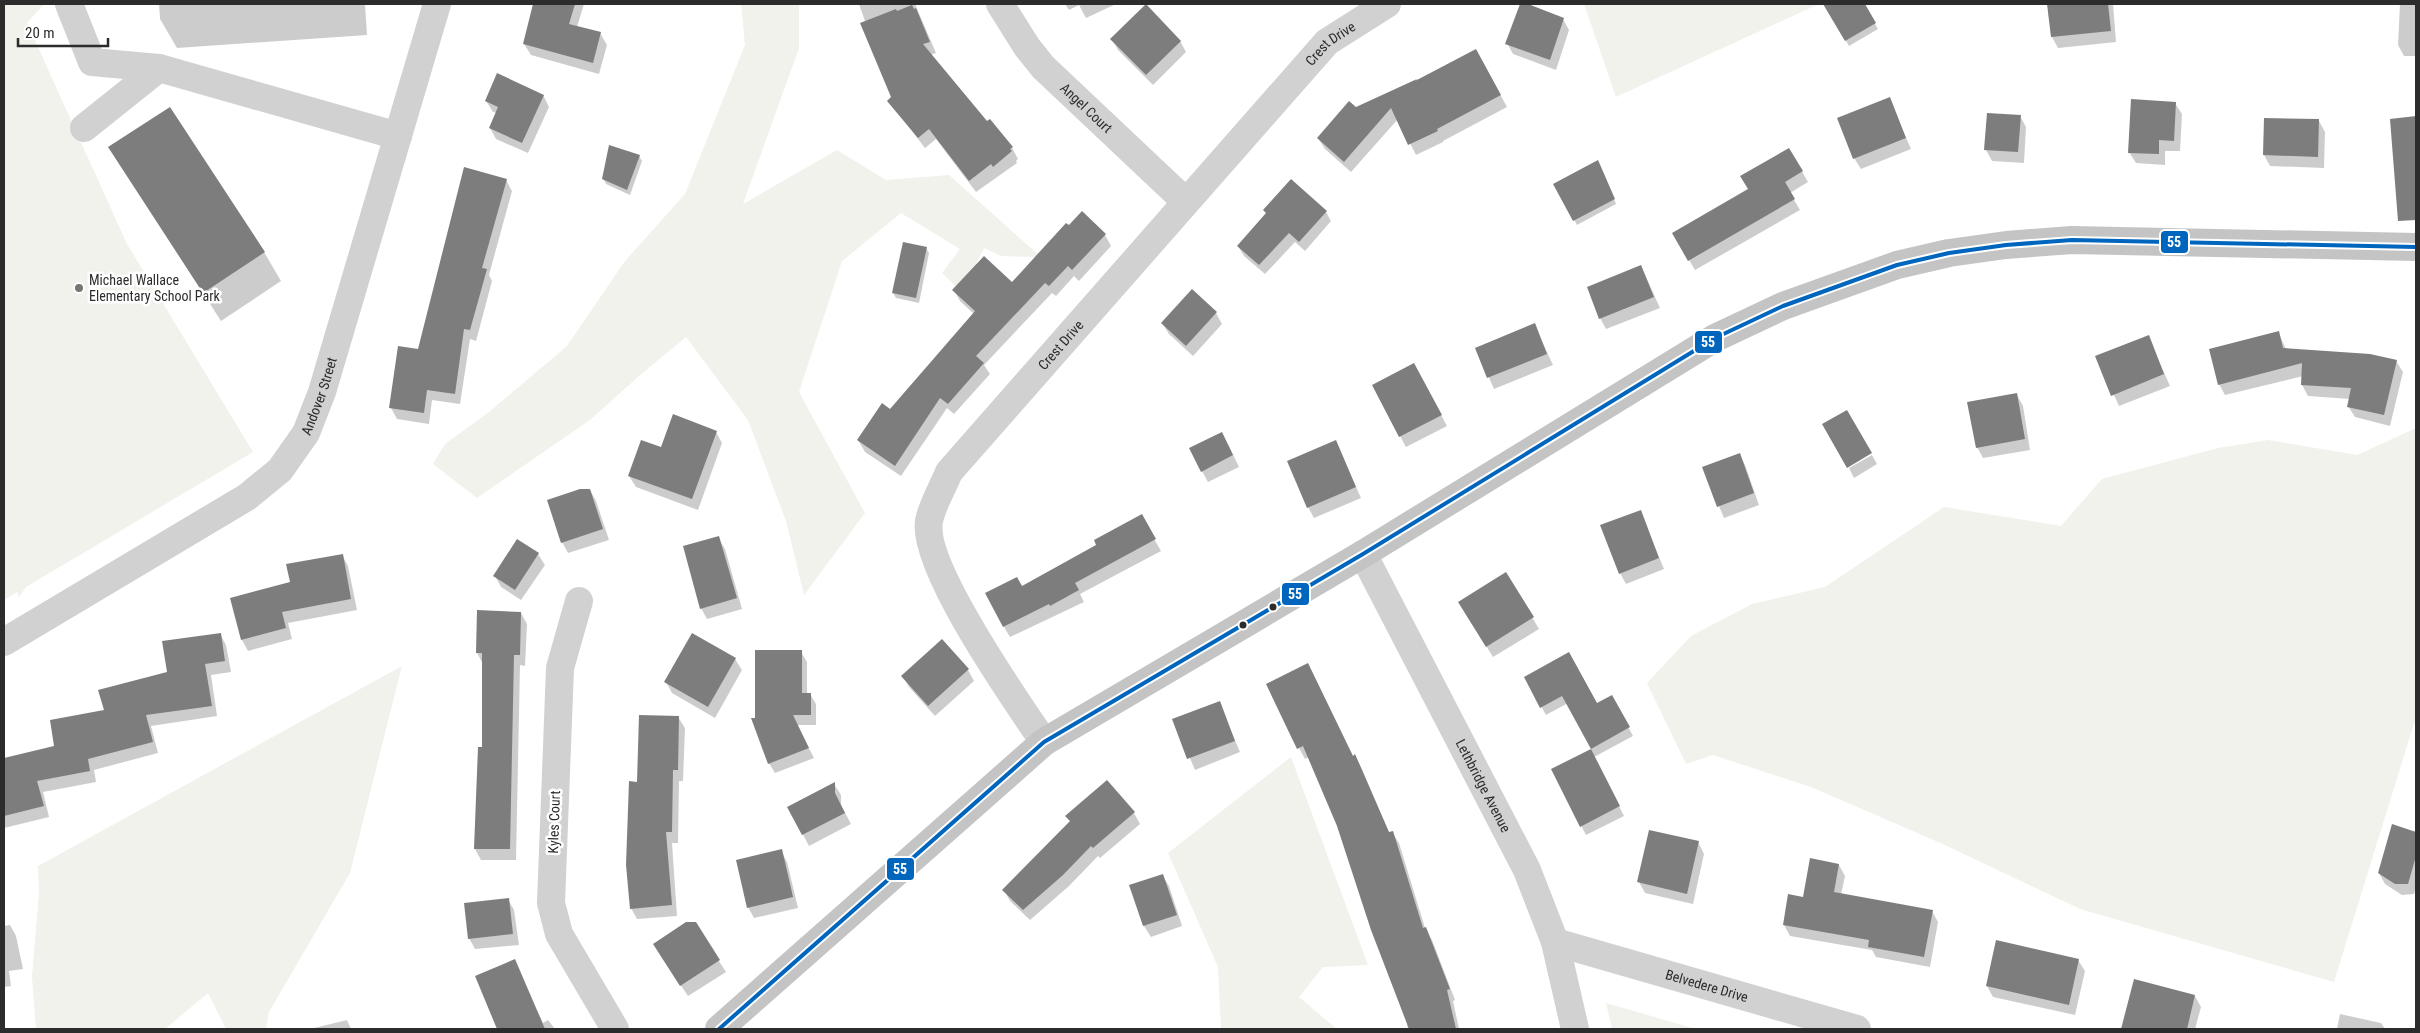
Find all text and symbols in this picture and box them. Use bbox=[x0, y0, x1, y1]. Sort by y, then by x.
scale bar bbox=[18, 15, 108, 47]
street label: Crest Drive bbox=[1302, 18, 1358, 69]
text: 20 m bbox=[25, 24, 55, 42]
street label: Angel Court bbox=[1057, 80, 1116, 136]
line badge: 55 bbox=[2160, 230, 2189, 254]
text: 55 bbox=[2167, 234, 2181, 250]
place label: Michael Wallace Elementary School Park bbox=[89, 272, 221, 304]
marker: Michael Wallace Elementary School Park bbox=[73, 282, 85, 294]
street label: Crest Drive bbox=[1035, 317, 1087, 373]
line badge: 55 bbox=[1694, 330, 1723, 354]
text: 55 bbox=[1701, 334, 1715, 350]
street label: Andover Street bbox=[298, 355, 340, 437]
line badge: 55 bbox=[1281, 582, 1310, 606]
text: 55 bbox=[1288, 586, 1302, 602]
unlabelled marker bbox=[1268, 602, 1278, 612]
unlabelled marker bbox=[1238, 620, 1248, 630]
street label: Lethbridge Avenue bbox=[1453, 736, 1514, 835]
street label: Kyles Court bbox=[545, 790, 563, 854]
line badge: 55 bbox=[886, 857, 915, 881]
text: 55 bbox=[893, 861, 907, 877]
street label: Belvedere Drive bbox=[1664, 966, 1750, 1005]

